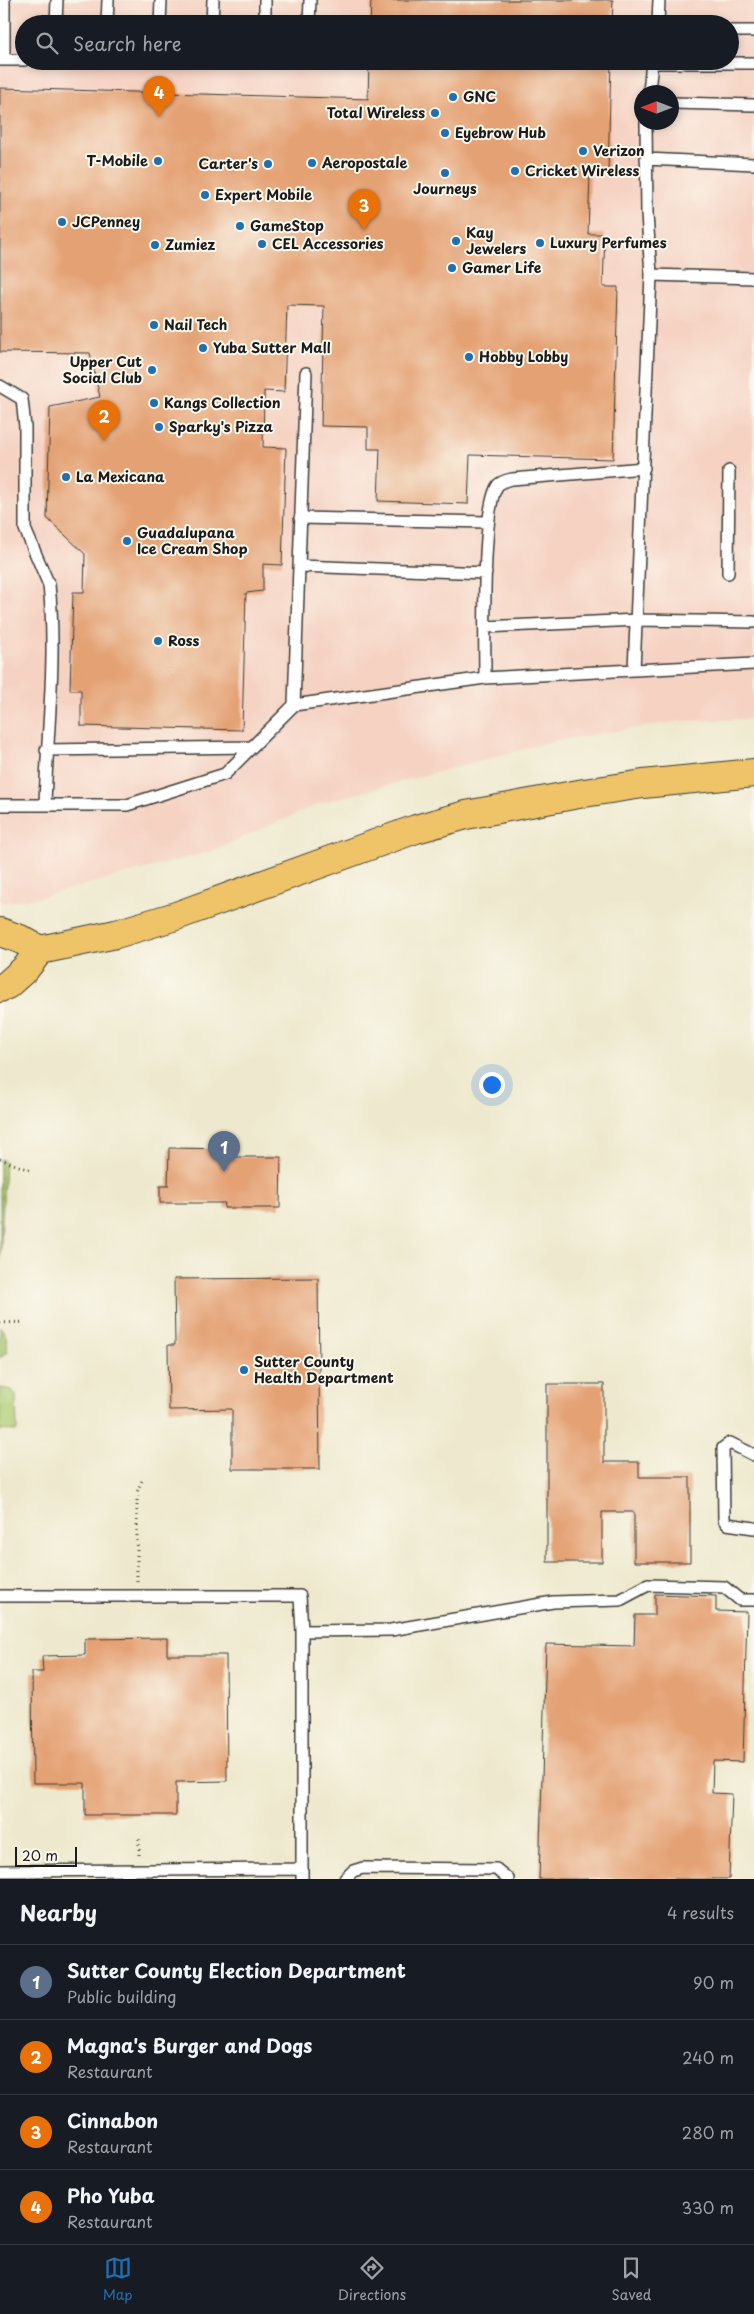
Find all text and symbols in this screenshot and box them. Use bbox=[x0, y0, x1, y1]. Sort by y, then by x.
search box bbox=[15, 15, 739, 70]
icon: search bbox=[33, 29, 61, 57]
text: Search here bbox=[73, 29, 182, 57]
pin: 4 bbox=[143, 76, 175, 117]
north arrow bbox=[634, 85, 679, 130]
place label: GNC bbox=[463, 86, 496, 107]
marker: GNC bbox=[447, 91, 459, 103]
place label: Total Wireless bbox=[327, 102, 425, 123]
marker: Total Wireless bbox=[429, 107, 441, 119]
place label: Eyebrow Hub bbox=[455, 122, 546, 143]
marker: Eyebrow Hub bbox=[439, 127, 451, 139]
place label: Verizon bbox=[593, 140, 645, 161]
marker: Verizon bbox=[577, 145, 589, 157]
place label: T-Mobile bbox=[87, 150, 148, 171]
place label: Aeropostale bbox=[321, 152, 408, 173]
place label: Carter's bbox=[198, 153, 258, 174]
marker: T-Mobile bbox=[152, 155, 164, 167]
marker: Aeropostale bbox=[306, 157, 318, 169]
marker: Carter's bbox=[262, 158, 274, 170]
place label: Cricket Wireless bbox=[525, 160, 640, 181]
marker: Cricket Wireless bbox=[509, 165, 521, 177]
marker: Journeys bbox=[439, 167, 451, 179]
place label: Journeys bbox=[413, 178, 477, 199]
place label: Expert Mobile bbox=[215, 184, 312, 205]
marker: Expert Mobile bbox=[199, 189, 211, 201]
pin: 3 bbox=[348, 189, 380, 230]
place label: JCPenney bbox=[72, 211, 140, 232]
place label: GameStop bbox=[250, 215, 324, 236]
marker: JCPenney bbox=[56, 216, 68, 228]
marker: GameStop bbox=[234, 220, 246, 232]
place label: Kay Jewelers bbox=[466, 222, 526, 259]
place label: Luxury Perfumes bbox=[550, 232, 667, 253]
place label: CEL Accessories bbox=[272, 233, 384, 254]
place label: Zumiez bbox=[165, 234, 216, 255]
marker: Kay Jewelers bbox=[450, 235, 462, 247]
marker: Luxury Perfumes bbox=[534, 237, 546, 249]
marker: CEL Accessories bbox=[256, 238, 268, 250]
marker: Zumiez bbox=[149, 239, 161, 251]
place label: Gamer Life bbox=[462, 257, 542, 278]
marker: Gamer Life bbox=[446, 262, 458, 274]
place label: Nail Tech bbox=[164, 314, 227, 335]
marker: Nail Tech bbox=[148, 319, 160, 331]
place label: Yuba Sutter Mall bbox=[213, 337, 331, 358]
marker: Yuba Sutter Mall bbox=[197, 342, 209, 354]
place label: Hobby Lobby bbox=[479, 346, 568, 367]
place label: Upper Cut Social Club bbox=[63, 351, 142, 388]
marker: Hobby Lobby bbox=[463, 351, 475, 363]
marker: Upper Cut Social Club bbox=[146, 364, 158, 376]
place label: Kangs Collection bbox=[164, 392, 281, 413]
marker: Kangs Collection bbox=[148, 397, 160, 409]
pin: 2 bbox=[88, 400, 120, 441]
place label: Sparky's Pizza bbox=[169, 416, 274, 437]
marker: Sparky's Pizza bbox=[153, 421, 165, 433]
place label: La Mexicana bbox=[76, 466, 165, 487]
marker: La Mexicana bbox=[60, 471, 72, 483]
place label: Guadalupana Ice Cream Shop bbox=[137, 522, 248, 559]
marker: Guadalupana Ice Cream Shop bbox=[121, 535, 133, 547]
place label: Ross bbox=[168, 630, 199, 651]
marker: Ross bbox=[152, 635, 164, 647]
your location bbox=[479, 1072, 505, 1098]
pin: 1 bbox=[208, 1131, 240, 1172]
place label: Sutter County Health Department bbox=[254, 1351, 394, 1388]
marker: Sutter County Health Department bbox=[238, 1364, 250, 1376]
scale bar bbox=[15, 1844, 78, 1867]
text: 20 m bbox=[22, 1845, 58, 1866]
text: Nearby bbox=[20, 1896, 97, 1928]
text: 4 results bbox=[667, 1900, 734, 1924]
text: Sutter County Election Department bbox=[67, 1956, 406, 1984]
text: 1 bbox=[32, 1970, 40, 1994]
text: 90 m bbox=[693, 1970, 734, 1994]
text: Public building bbox=[67, 1984, 177, 2008]
text: Magna's Burger and Dogs bbox=[67, 2031, 312, 2059]
text: 2 bbox=[30, 2045, 42, 2069]
text: 240 m bbox=[682, 2045, 734, 2069]
text: Restaurant bbox=[67, 2059, 153, 2083]
text: Cinnabon bbox=[67, 2106, 158, 2134]
text: 3 bbox=[31, 2120, 41, 2144]
text: 280 m bbox=[682, 2120, 734, 2144]
text: Restaurant bbox=[67, 2134, 153, 2158]
text: Pho Yuba bbox=[67, 2181, 154, 2209]
text: 4 bbox=[31, 2195, 41, 2219]
text: 330 m bbox=[681, 2195, 734, 2219]
text: Restaurant bbox=[67, 2209, 153, 2233]
tab: Map bbox=[103, 2254, 133, 2305]
tab: Directions bbox=[338, 2254, 406, 2305]
tab: Saved bbox=[612, 2254, 651, 2305]

